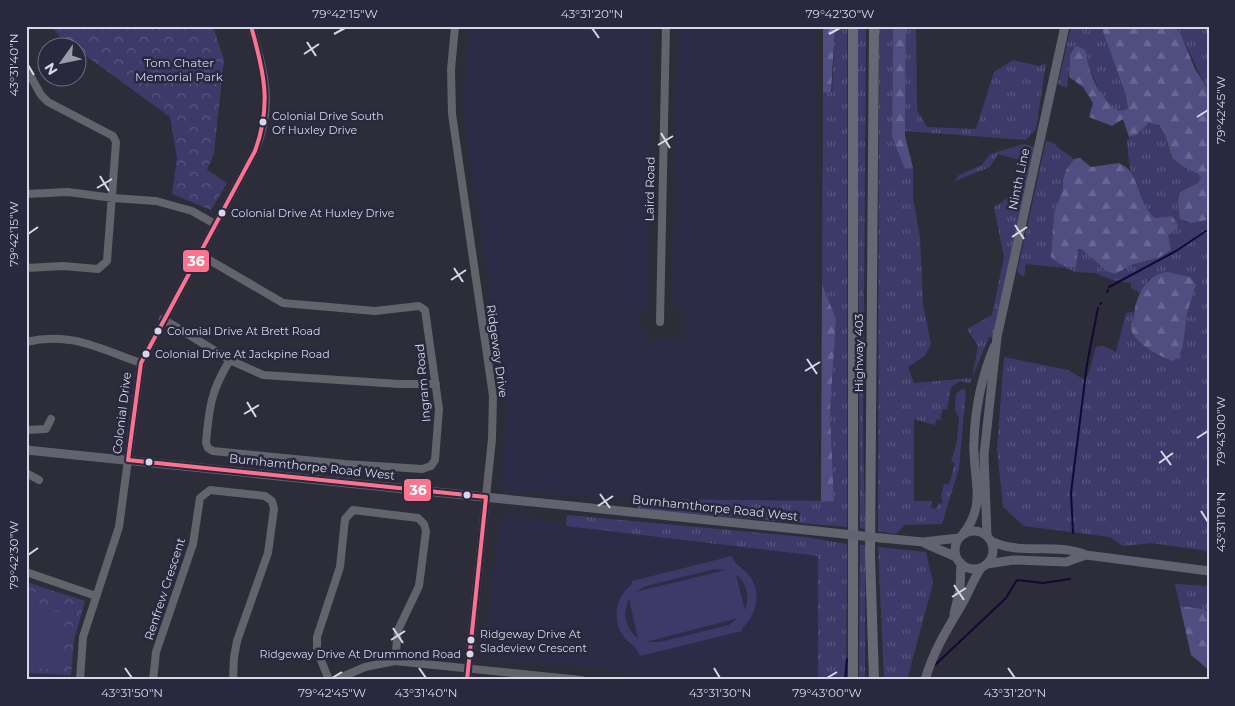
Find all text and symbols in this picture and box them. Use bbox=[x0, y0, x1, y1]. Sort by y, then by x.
text: 79°42'15"W bbox=[312, 6, 378, 21]
text: 43°31'20"N bbox=[561, 6, 623, 21]
text: 79°42'30"W bbox=[806, 6, 874, 21]
text: 43°31'40"N bbox=[6, 34, 21, 96]
north arrow bbox=[38, 38, 88, 88]
park label: Tom Chater Memorial Park bbox=[135, 55, 224, 84]
text: N bbox=[40, 59, 62, 79]
text: 79°42'45"W bbox=[1213, 76, 1228, 144]
place label: Colonial Drive South Of Huxley Drive bbox=[272, 109, 384, 137]
marker: Colonial Drive South Of Huxley Drive bbox=[258, 117, 268, 127]
street label: Ninth Line bbox=[1005, 147, 1032, 211]
street label: Laird Road bbox=[641, 157, 658, 221]
text: 79°42'15"W bbox=[6, 201, 21, 267]
place label: Colonial Drive At Huxley Drive bbox=[231, 206, 395, 220]
marker: Colonial Drive At Huxley Drive bbox=[217, 208, 227, 218]
line badge: 36 bbox=[182, 249, 210, 273]
text: 36 bbox=[186, 252, 205, 270]
street label: Ridgeway Drive bbox=[484, 304, 511, 398]
street label: Highway 403 bbox=[851, 314, 866, 392]
place label: Colonial Drive At Brett Road bbox=[167, 324, 321, 338]
marker: Colonial Drive At Brett Road bbox=[153, 326, 163, 336]
street label: Ingram Road bbox=[412, 343, 433, 423]
place label: Colonial Drive At Jackpine Road bbox=[155, 347, 330, 361]
marker: Colonial Drive At Jackpine Road bbox=[141, 349, 151, 359]
street label: Colonial Drive bbox=[109, 371, 134, 455]
text: 79°43'00"W bbox=[1213, 396, 1228, 466]
street label: Burnhamthorpe Road West bbox=[228, 450, 396, 483]
unlabelled marker bbox=[144, 457, 154, 467]
line badge: 36 bbox=[403, 478, 432, 502]
text: 36 bbox=[408, 481, 427, 499]
unlabelled marker bbox=[462, 490, 472, 500]
street label: Burnhamthorpe Road West bbox=[631, 491, 799, 524]
text: 43°31'10"N bbox=[1213, 492, 1228, 552]
text: 79°42'30"W bbox=[6, 521, 21, 589]
street label: Renfrew Crescent bbox=[141, 536, 188, 642]
place label: Ridgeway Drive At Sladeview Crescent bbox=[480, 627, 587, 655]
marker: Ridgeway Drive At Sladeview Crescent bbox=[466, 635, 476, 645]
place label: Ridgeway Drive At Drummond Road bbox=[259, 647, 461, 661]
marker: Ridgeway Drive At Drummond Road bbox=[465, 649, 475, 659]
text: 43°31'50"N bbox=[101, 685, 163, 700]
text: 79°42'45"W bbox=[298, 685, 366, 700]
text: 43°31'40"N bbox=[395, 685, 457, 700]
text: 43°31'30"N bbox=[689, 685, 751, 700]
text: 79°43'00"W bbox=[792, 685, 862, 700]
text: 43°31'20"N bbox=[984, 685, 1046, 700]

